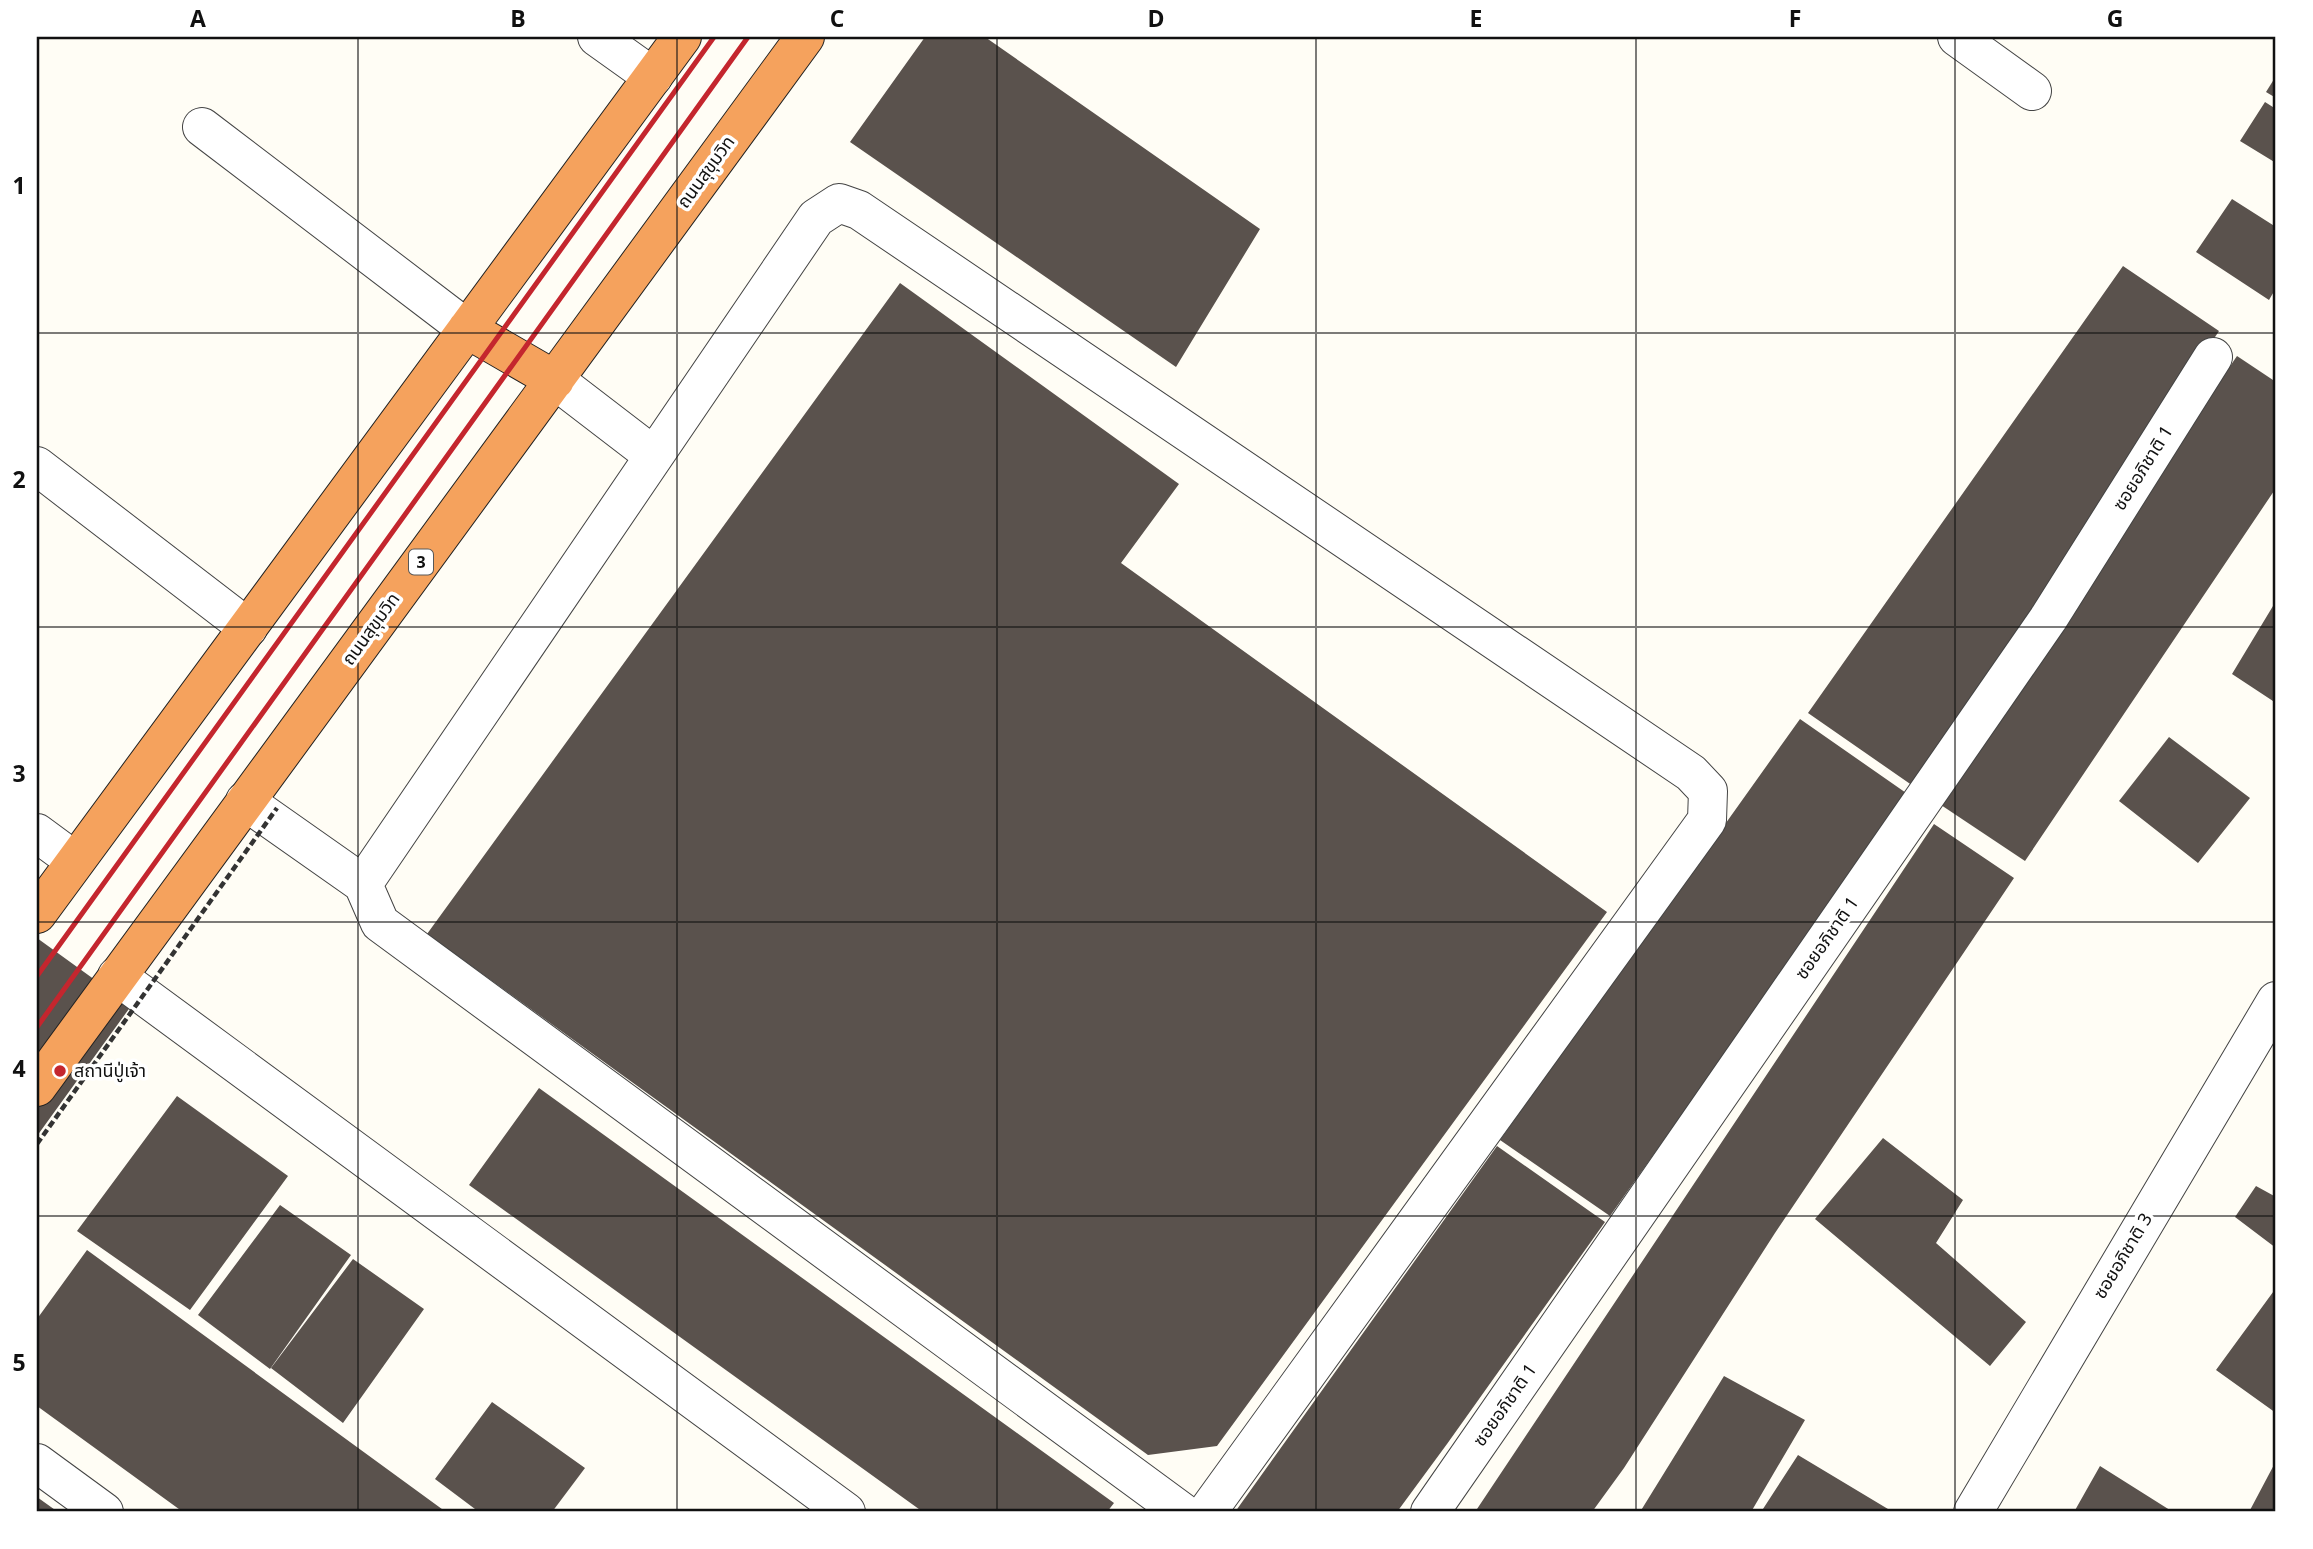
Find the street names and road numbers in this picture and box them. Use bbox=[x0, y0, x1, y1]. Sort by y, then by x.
street label: ถนนสุขุมวิท bbox=[671, 130, 742, 214]
street label: ซอยอภิชาติ 1 bbox=[2107, 420, 2180, 516]
road number: 3 bbox=[409, 550, 433, 575]
street label: ถนนสุขุมวิท bbox=[336, 587, 407, 671]
street label: ซอยอภิชาติ 1 bbox=[1789, 891, 1866, 985]
street label: ซอยอภิชาติ 3 bbox=[2087, 1208, 2160, 1304]
street label: ซอยอภิชาติ 1 bbox=[1467, 1358, 1544, 1452]

